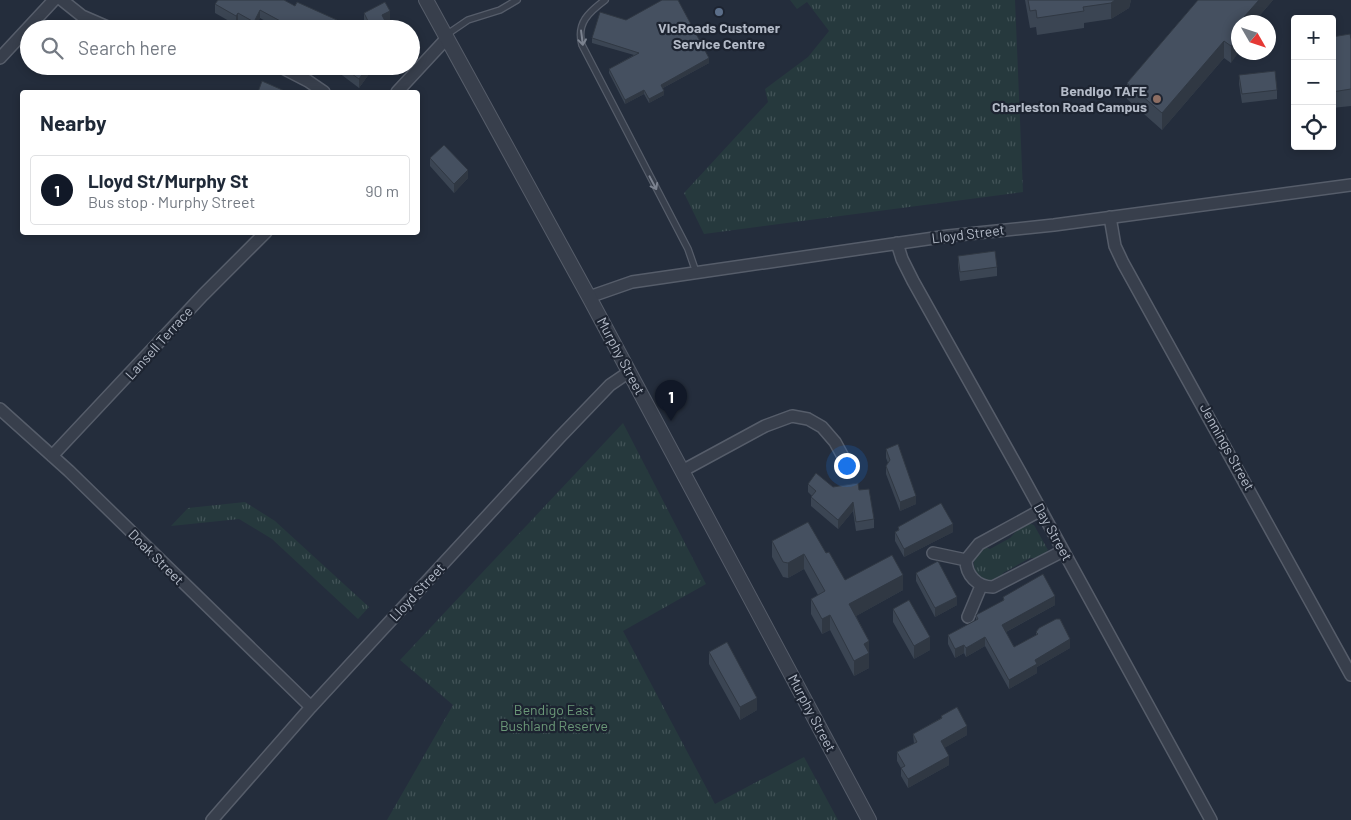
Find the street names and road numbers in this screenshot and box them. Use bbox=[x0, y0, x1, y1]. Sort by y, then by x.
street label: Lloyd Street bbox=[930, 221, 1005, 246]
street label: Lansell Terrace bbox=[121, 303, 196, 383]
street label: Murphy Street bbox=[594, 314, 649, 397]
street label: Jennings Street bbox=[1197, 400, 1258, 493]
street label: Day Street bbox=[1031, 500, 1076, 563]
street label: Doak Street bbox=[125, 525, 188, 588]
street label: Lloyd Street bbox=[385, 559, 448, 624]
street label: Murphy Street bbox=[785, 671, 840, 754]

